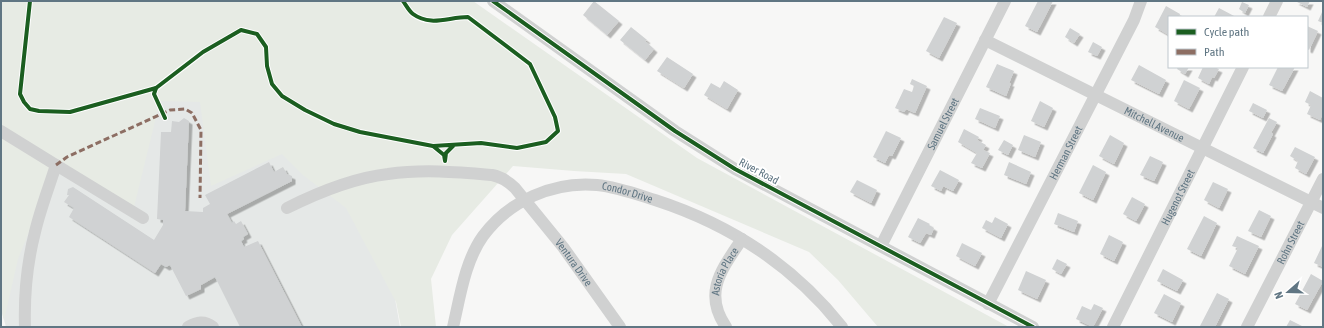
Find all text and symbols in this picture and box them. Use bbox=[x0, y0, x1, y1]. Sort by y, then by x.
legend bbox=[1168, 16, 1308, 68]
text: Cycle path bbox=[1204, 25, 1249, 39]
text: Path bbox=[1204, 45, 1225, 59]
street label: Samuel Street bbox=[925, 96, 961, 152]
street label: Mitchell Avenue bbox=[1122, 104, 1186, 144]
street label: Herman Street bbox=[1047, 124, 1084, 182]
street label: River Road bbox=[737, 156, 781, 186]
street label: Hugenot Street bbox=[1159, 168, 1197, 227]
street label: Condor Drive bbox=[601, 180, 654, 205]
street label: Rohn Street bbox=[1274, 219, 1306, 266]
street label: Ventura Drive bbox=[553, 236, 595, 288]
street label: Astoria Place bbox=[709, 245, 741, 296]
north arrow bbox=[1268, 272, 1308, 312]
text: N bbox=[1272, 290, 1285, 301]

